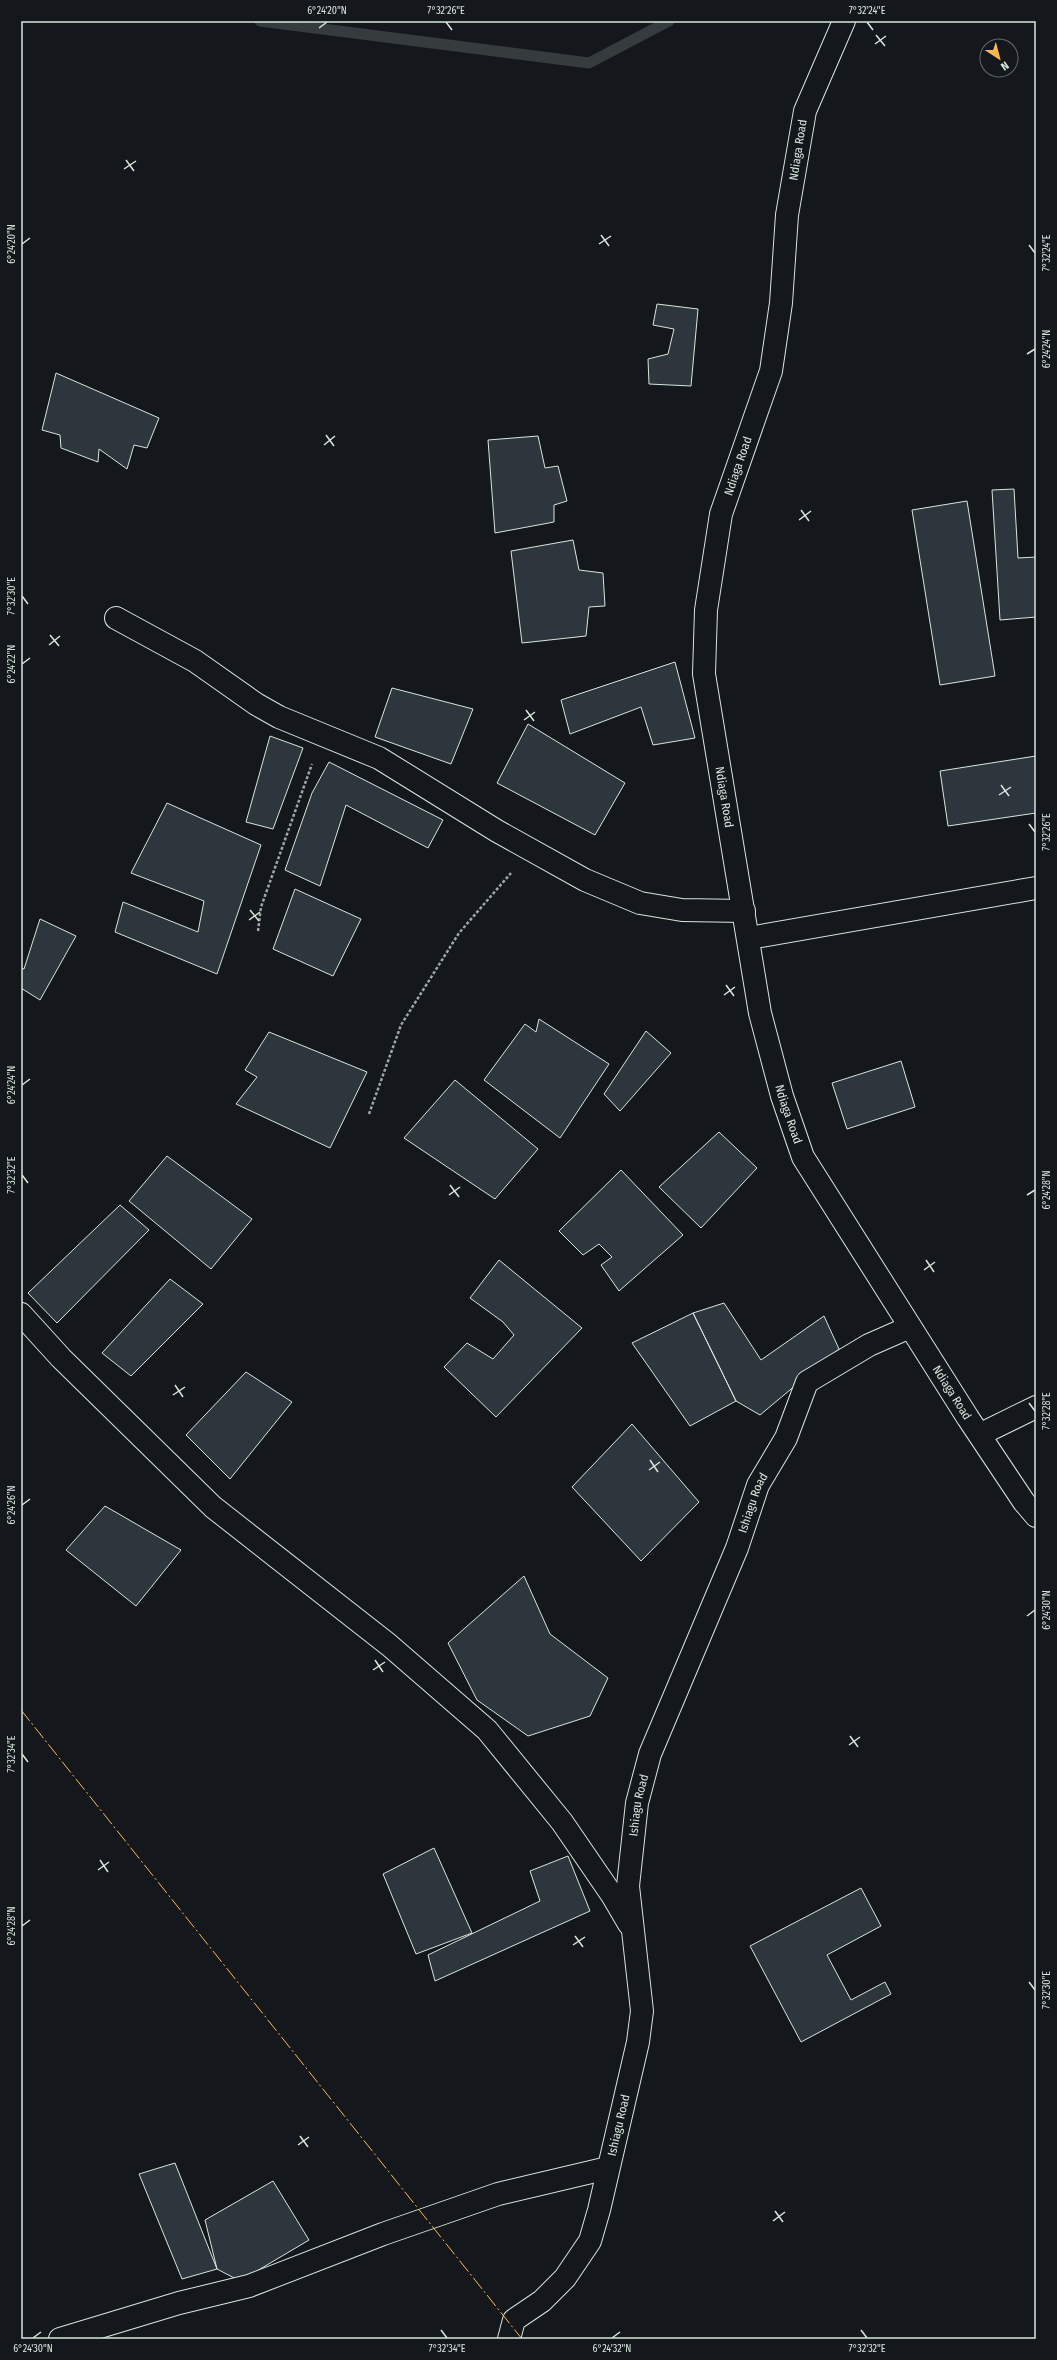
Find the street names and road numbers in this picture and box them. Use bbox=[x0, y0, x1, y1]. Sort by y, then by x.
street label: Ndiaga Road bbox=[786, 119, 810, 181]
street label: Ndiaga Road bbox=[721, 435, 755, 497]
street label: Ndiaga Road bbox=[712, 766, 736, 829]
street label: Ndiaga Road bbox=[772, 1083, 805, 1146]
street label: Ndiaga Road bbox=[930, 1363, 974, 1422]
street label: Ishiagu Road bbox=[736, 1470, 771, 1535]
street label: Ishiagu Road bbox=[626, 1773, 651, 1837]
street label: Ishiagu Road bbox=[605, 2093, 633, 2157]

